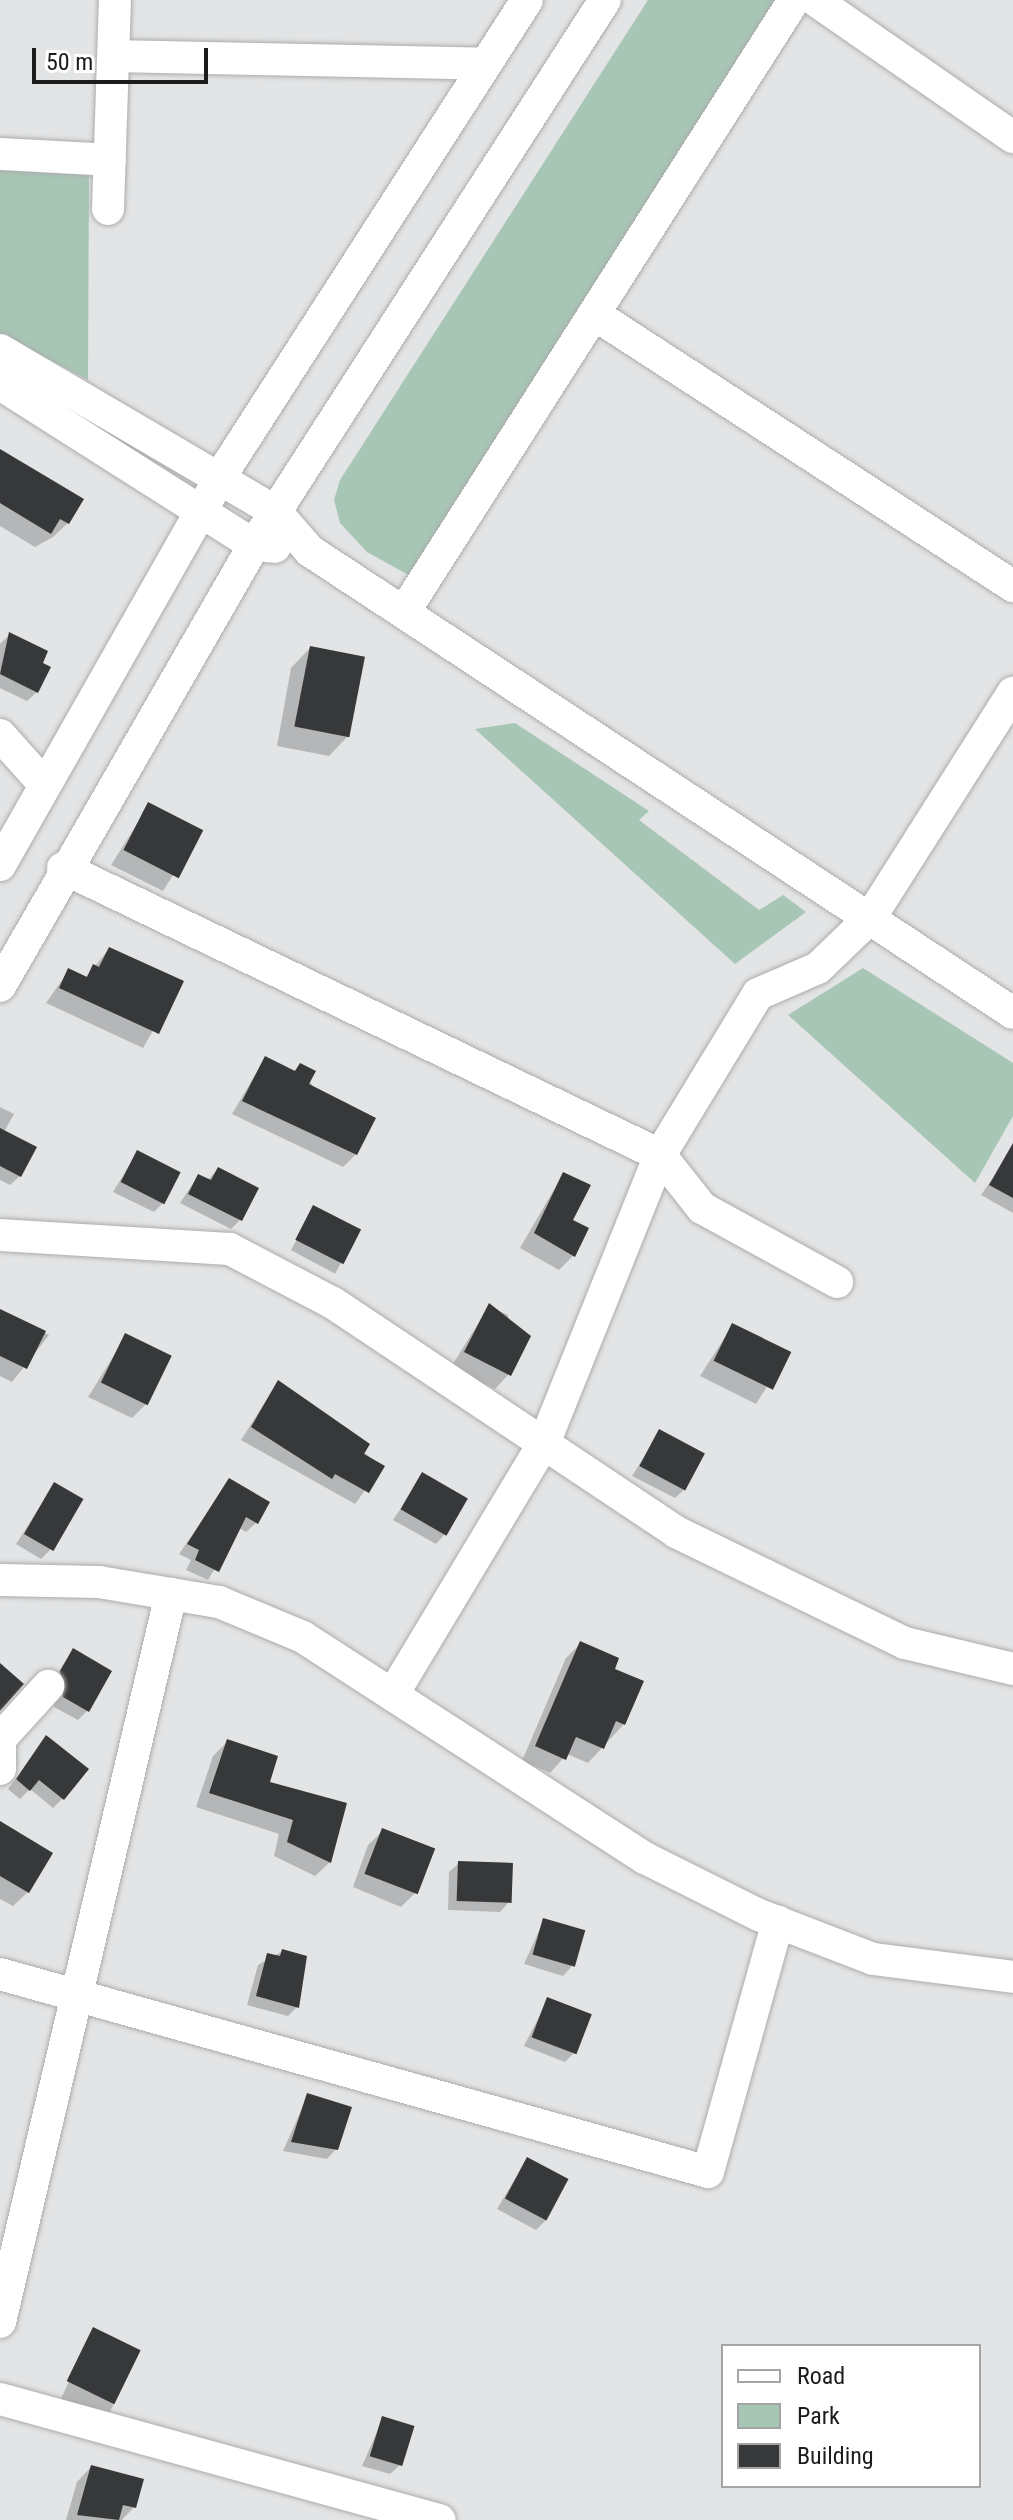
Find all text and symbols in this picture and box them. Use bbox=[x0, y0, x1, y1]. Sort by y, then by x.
scale bar bbox=[36, 32, 212, 82]
text: 50 m bbox=[46, 48, 93, 76]
legend bbox=[721, 2344, 981, 2488]
text: Road bbox=[797, 2362, 845, 2390]
text: Park bbox=[797, 2402, 840, 2430]
text: Building bbox=[797, 2442, 874, 2470]

